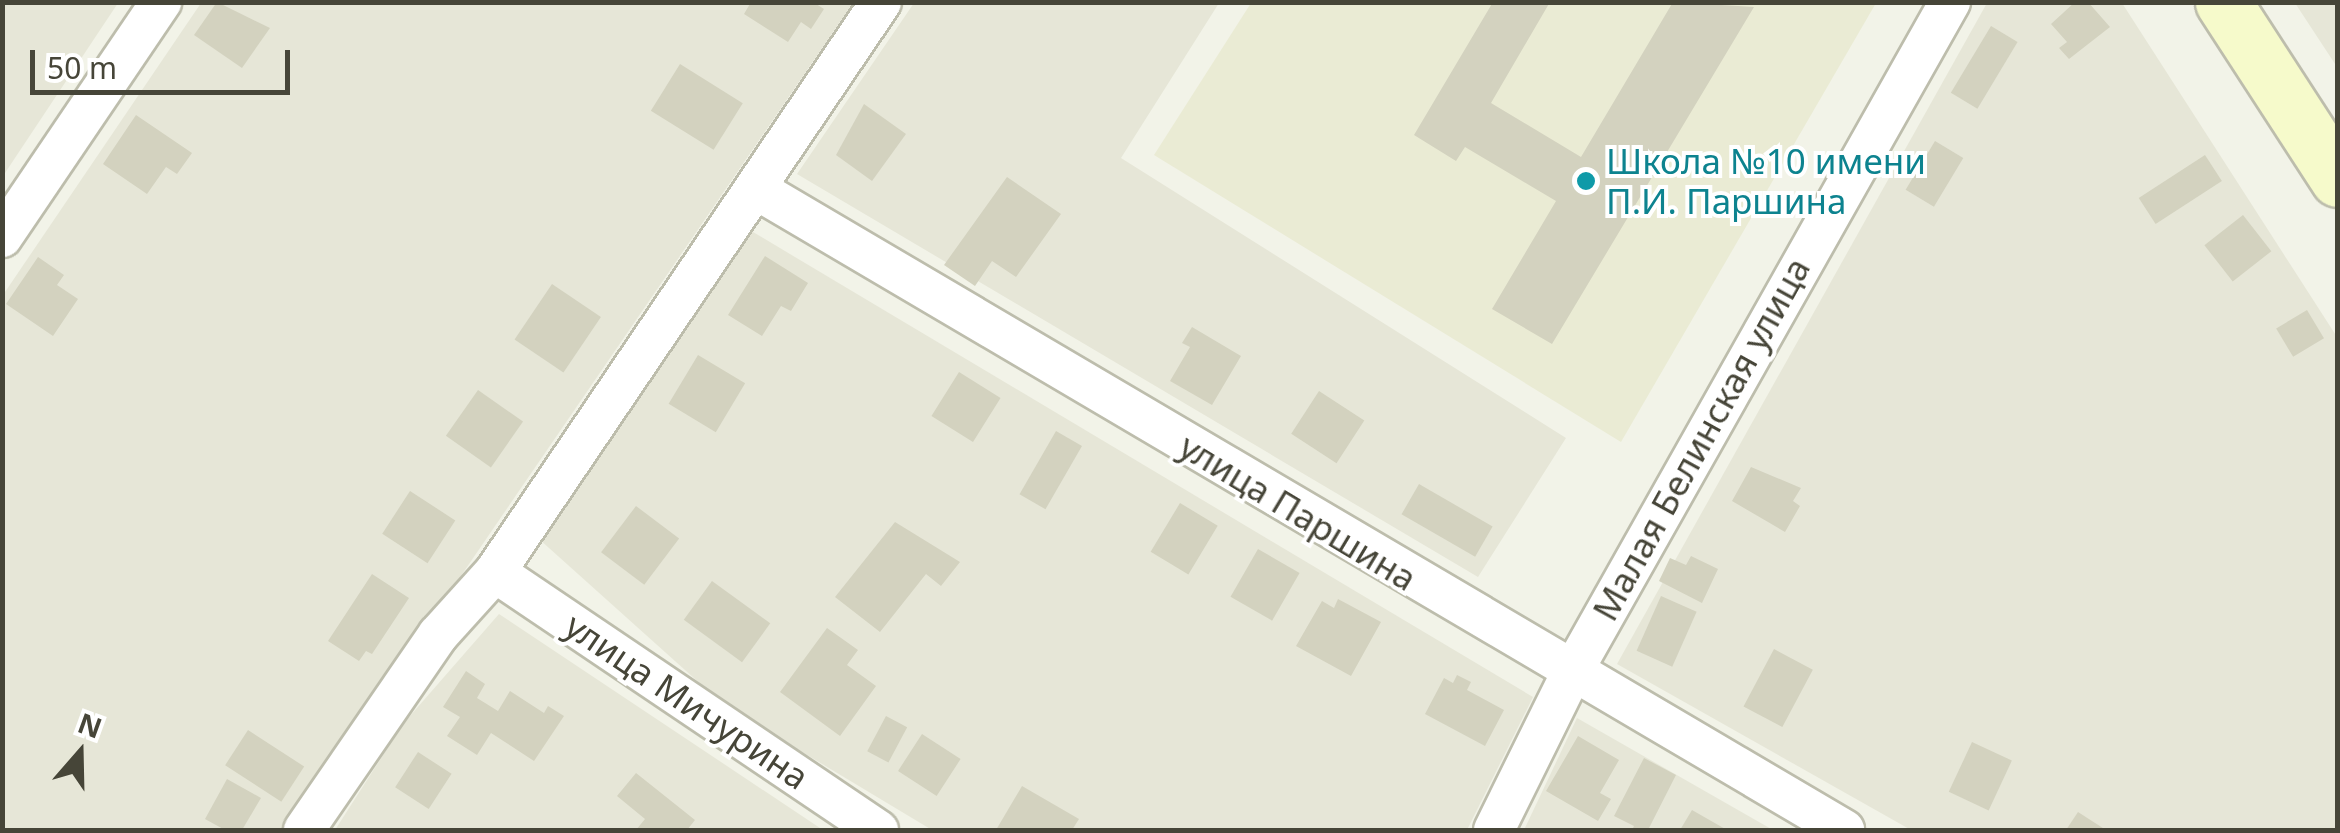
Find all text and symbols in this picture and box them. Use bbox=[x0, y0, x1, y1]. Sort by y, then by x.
scale bar bbox=[35, 30, 295, 92]
text: 50 m bbox=[47, 47, 117, 88]
place label: Школа №10 имени П.И. Паршина bbox=[1606, 140, 1926, 222]
marker: Школа №10 имени П.И. Паршина bbox=[1575, 170, 1597, 192]
street label: Малая Белинская улица bbox=[1584, 250, 1818, 628]
street label: улица Паршина bbox=[1172, 425, 1424, 599]
street label: улица Мичурина bbox=[557, 604, 817, 798]
north arrow bbox=[30, 703, 130, 803]
text: N bbox=[73, 703, 107, 747]

